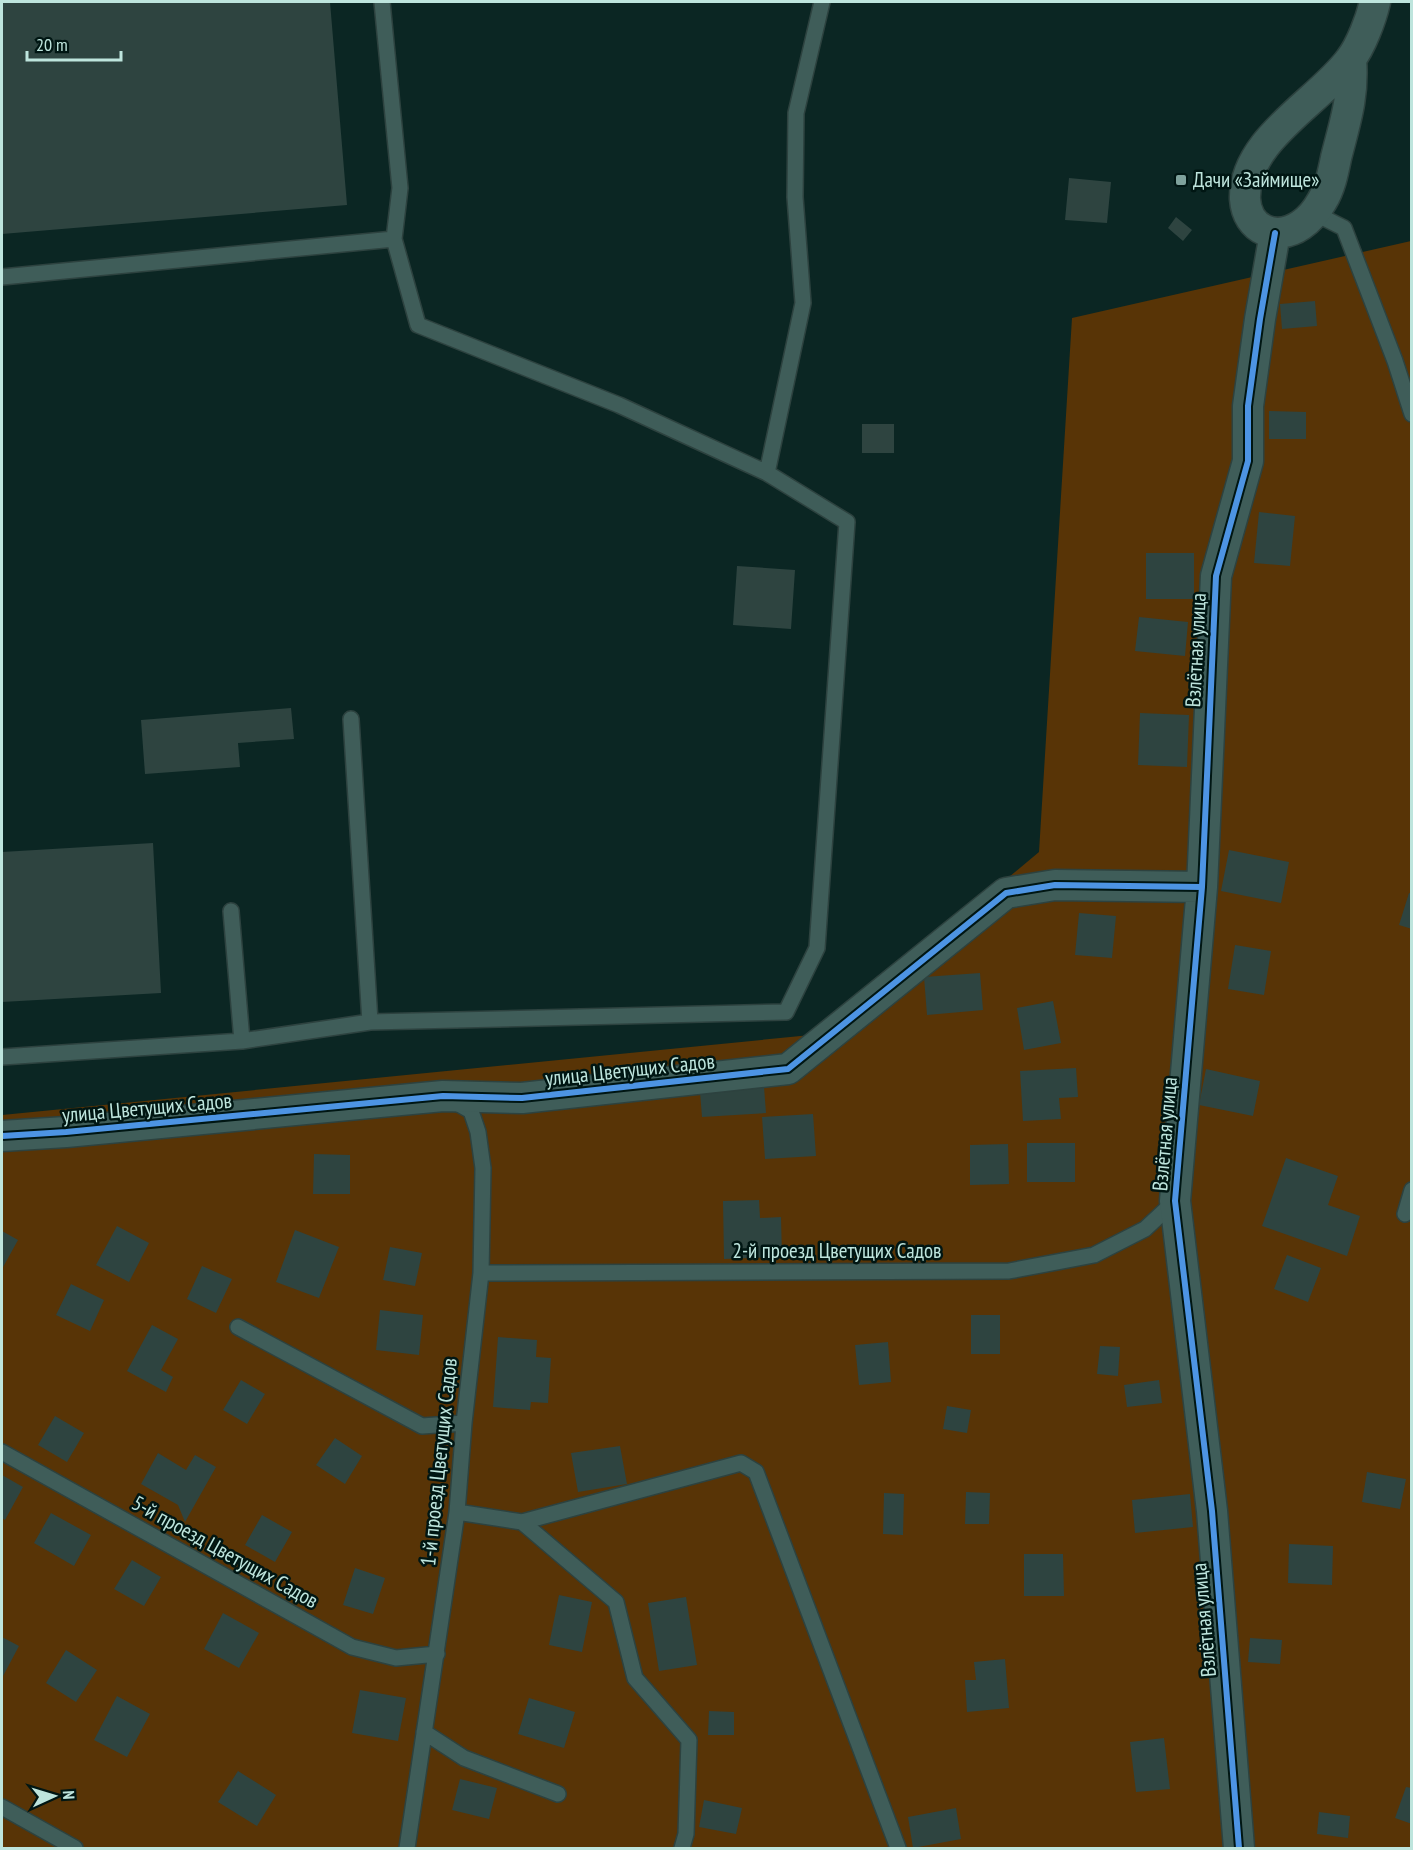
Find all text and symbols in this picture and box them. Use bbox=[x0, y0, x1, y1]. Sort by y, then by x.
scale bar bbox=[27, 24, 122, 62]
text: 20 m bbox=[36, 33, 68, 56]
place label: Дачи «Займище» bbox=[1193, 166, 1319, 193]
marker: Дачи «Займище» bbox=[1174, 173, 1188, 187]
street label: Взлётная улица bbox=[1179, 592, 1212, 708]
street label: улица Цветущих Садов bbox=[544, 1047, 716, 1092]
street label: Взлётная улица bbox=[1146, 1076, 1183, 1192]
street label: улица Цветущих Садов bbox=[61, 1087, 233, 1128]
street label: 2-й проезд Цветущих Садов bbox=[733, 1237, 942, 1264]
street label: 1-й проезд Цветущих Садов bbox=[414, 1357, 463, 1567]
street label: 5-й проезд Цветущих Садов bbox=[127, 1489, 323, 1614]
street label: Взлётная улица bbox=[1185, 1562, 1222, 1678]
north arrow bbox=[24, 1766, 84, 1826]
text: N bbox=[59, 1790, 79, 1800]

